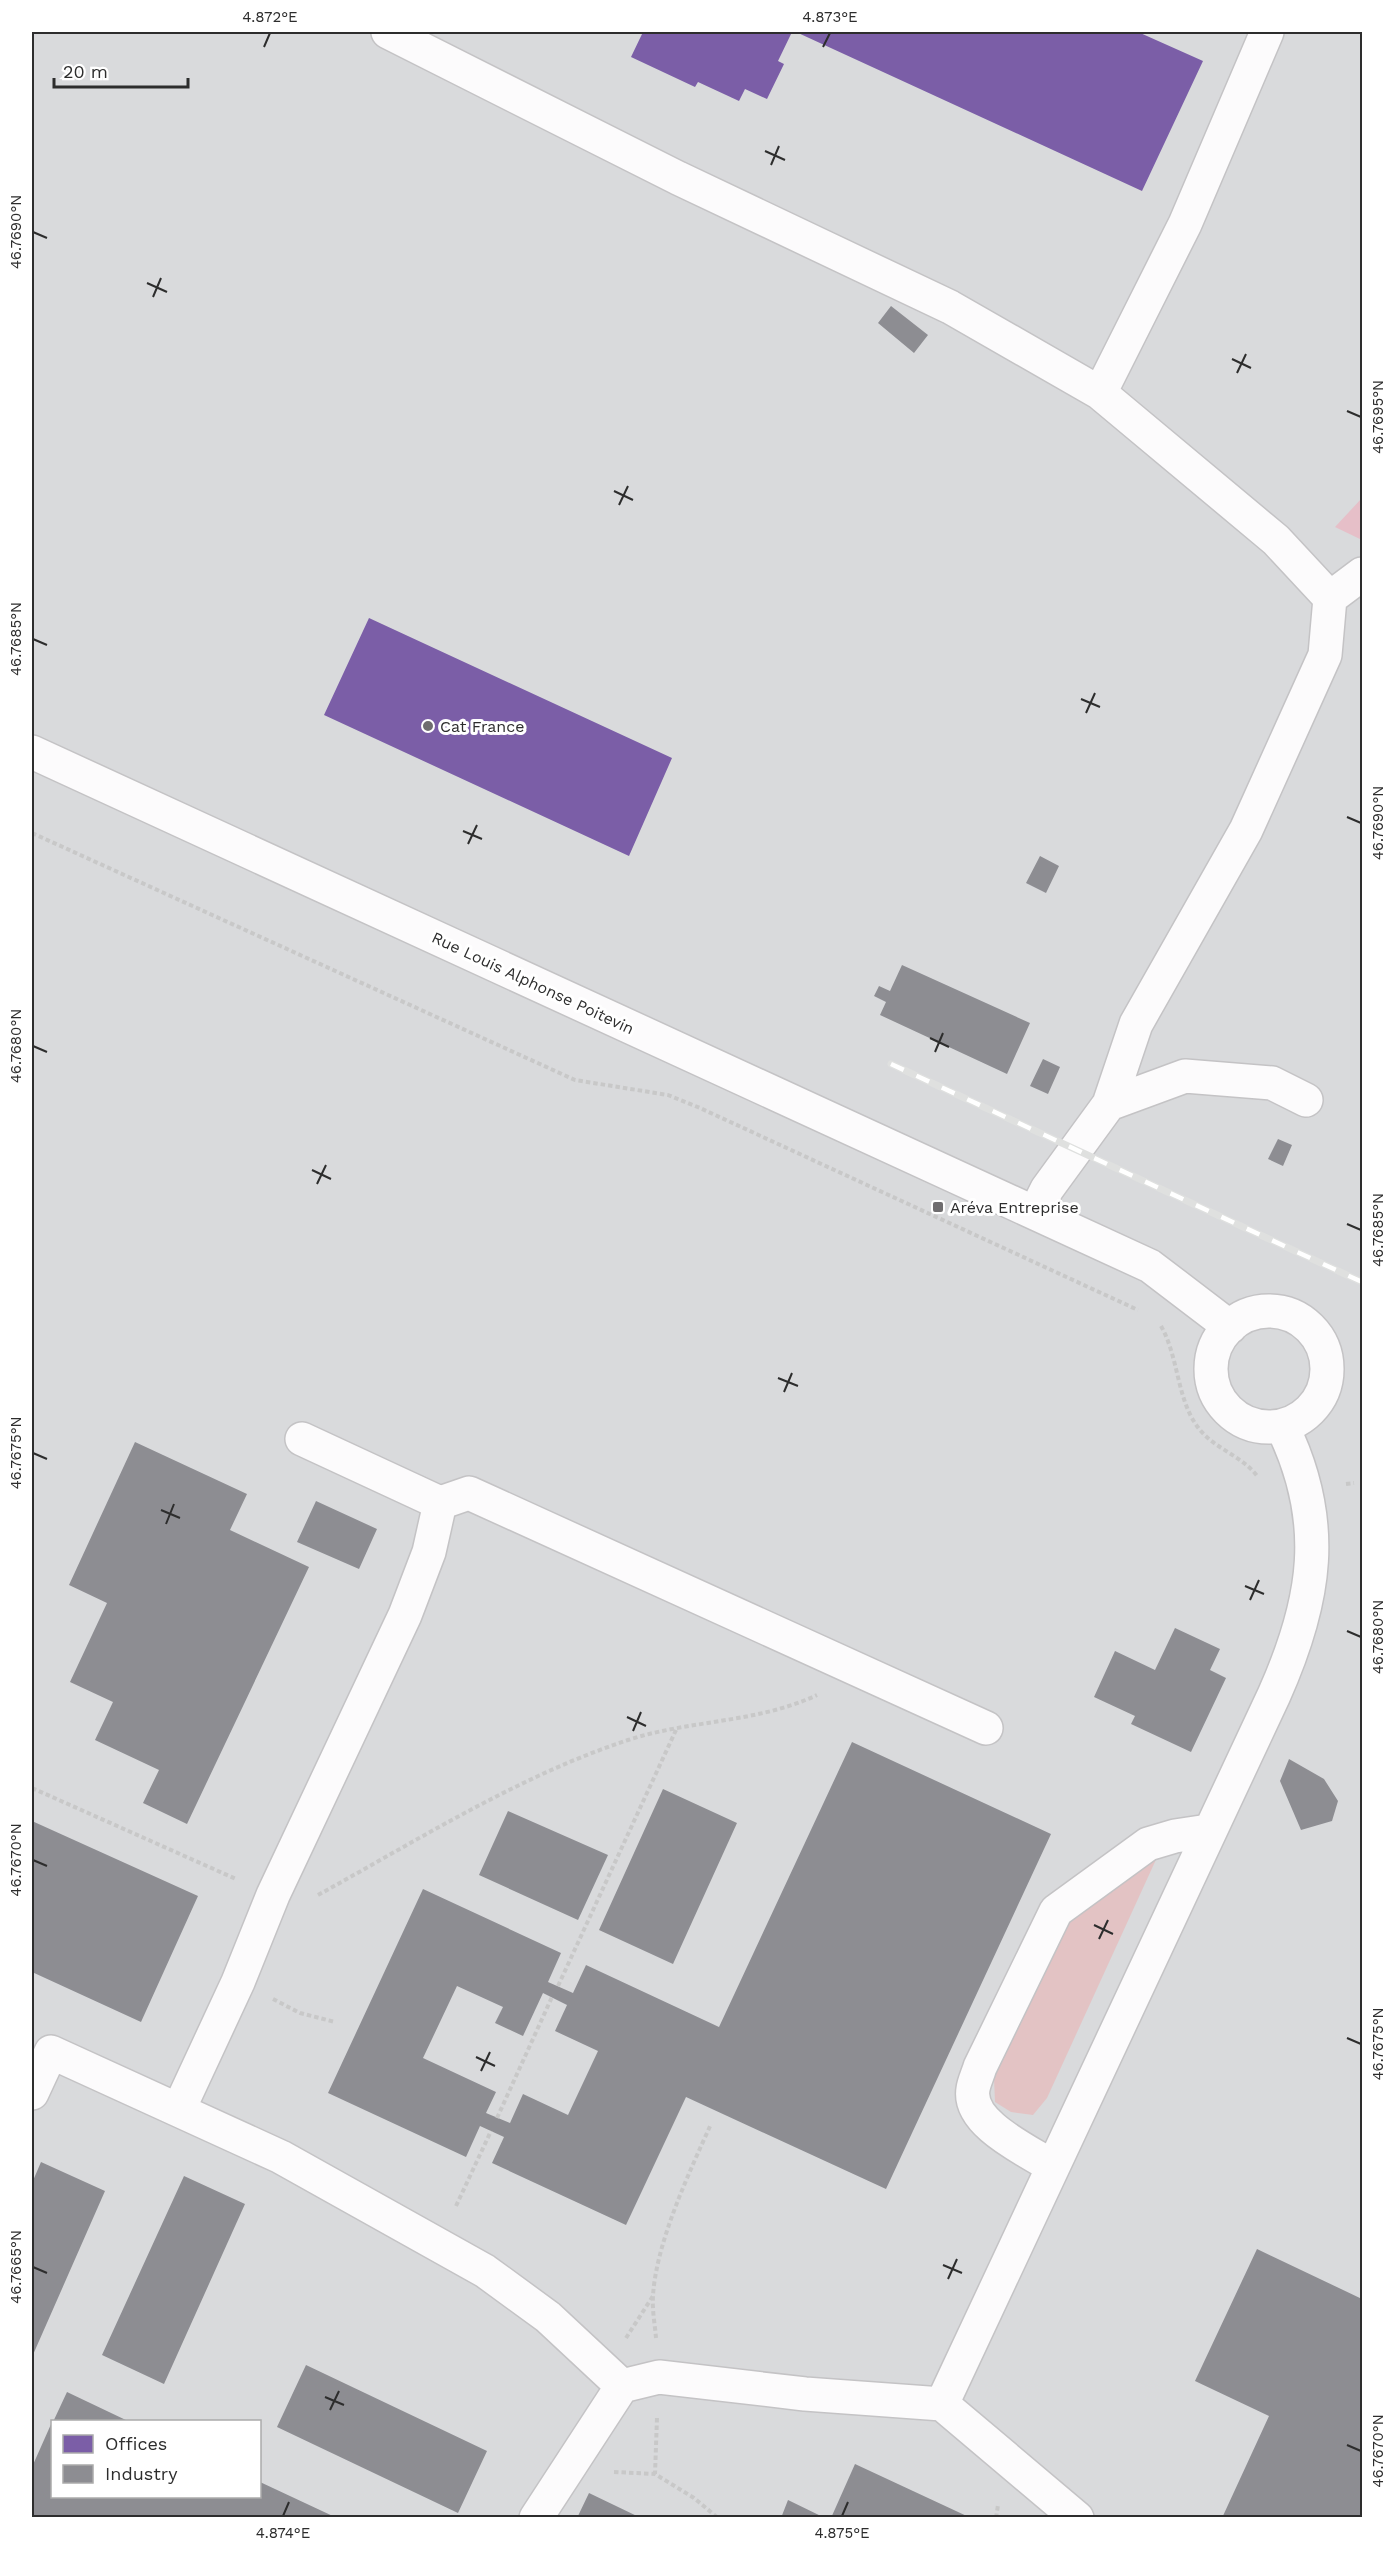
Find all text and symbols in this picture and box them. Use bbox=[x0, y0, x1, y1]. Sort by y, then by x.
text: 4.872°E bbox=[242, 8, 298, 26]
text: 4.873°E bbox=[802, 8, 858, 26]
scale bar bbox=[54, 51, 188, 89]
text: 20 m bbox=[63, 61, 108, 82]
text: 46.7690°N bbox=[7, 195, 25, 269]
text: 46.7695°N bbox=[1369, 380, 1387, 454]
text: 46.7685°N bbox=[7, 602, 25, 676]
place label: Cat France bbox=[440, 717, 524, 736]
marker: Cat France bbox=[421, 719, 435, 733]
text: 46.7690°N bbox=[1369, 786, 1387, 860]
street label: Rue Louis Alphonse Poitevin bbox=[429, 928, 637, 1038]
text: 46.7680°N bbox=[7, 1009, 25, 1083]
text: 46.7685°N bbox=[1369, 1193, 1387, 1267]
place label: Aréva Entreprise bbox=[950, 1198, 1079, 1217]
marker: Aréva Entreprise bbox=[931, 1200, 945, 1214]
text: 46.7675°N bbox=[7, 1416, 25, 1490]
text: 46.7680°N bbox=[1369, 1600, 1387, 1674]
text: 46.7670°N bbox=[7, 1823, 25, 1897]
text: 46.7675°N bbox=[1369, 2007, 1387, 2081]
text: 46.7665°N bbox=[7, 2230, 25, 2304]
text: 46.7670°N bbox=[1369, 2414, 1387, 2488]
legend bbox=[51, 2420, 261, 2498]
text: Offices bbox=[105, 2433, 167, 2454]
text: Industry bbox=[105, 2463, 178, 2484]
text: 4.874°E bbox=[256, 2524, 310, 2542]
text: 4.875°E bbox=[814, 2524, 870, 2542]

